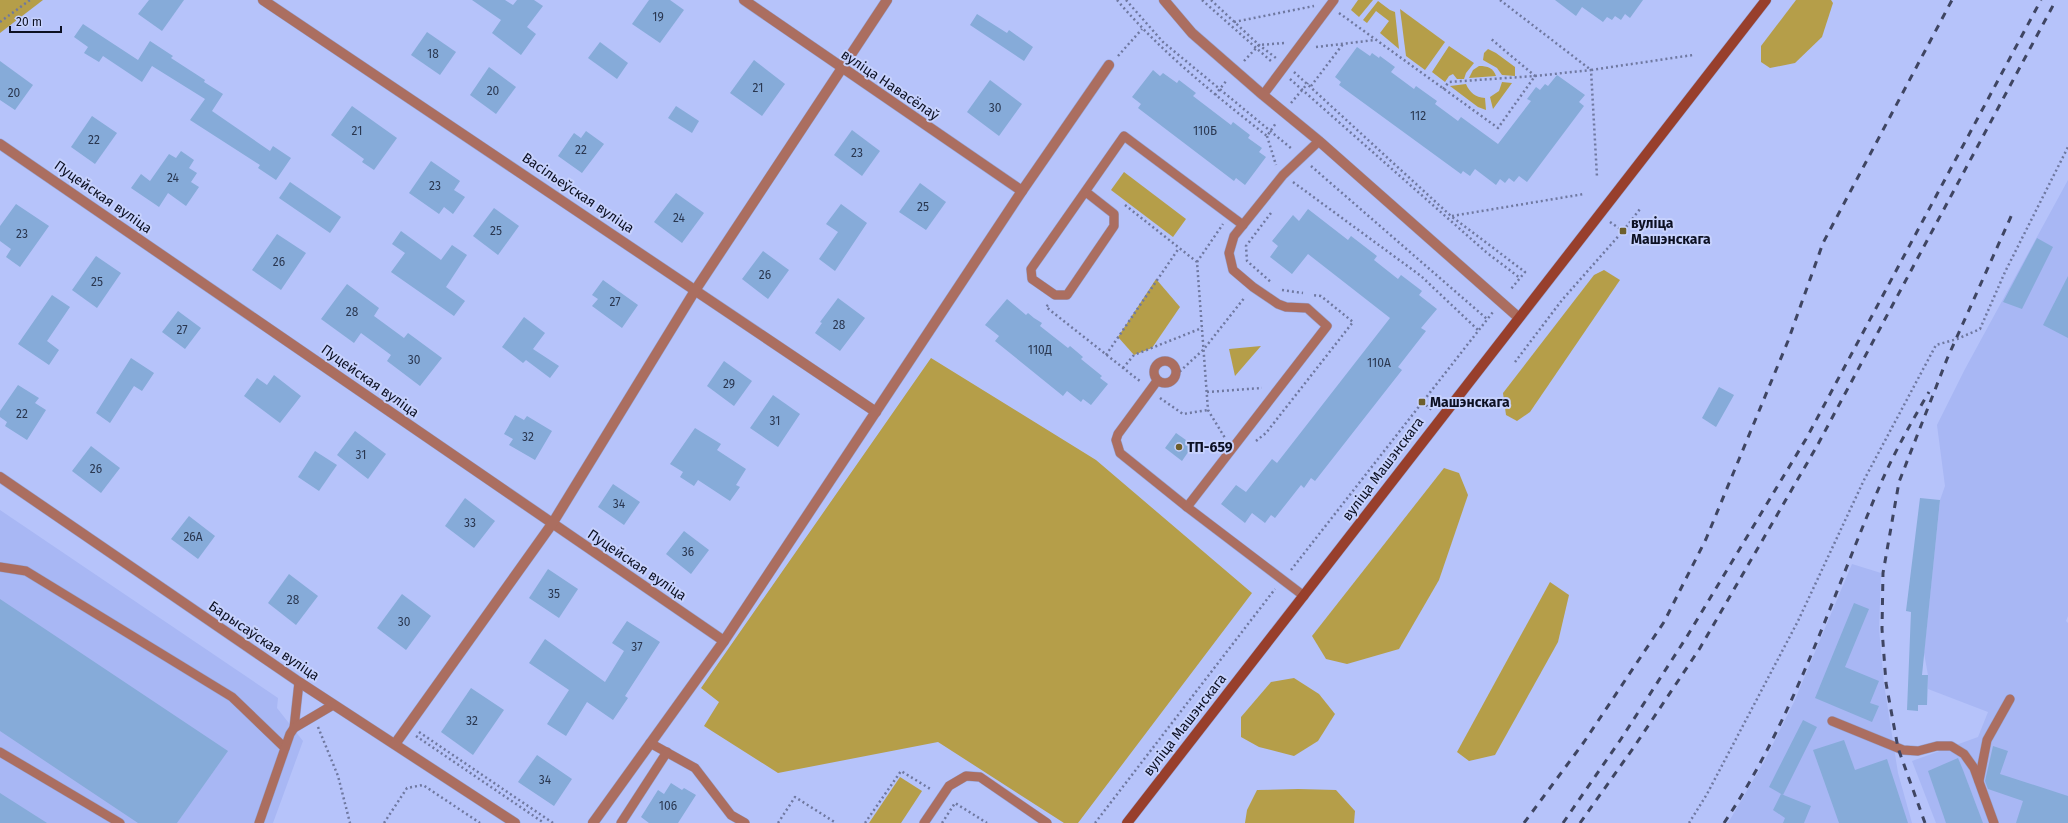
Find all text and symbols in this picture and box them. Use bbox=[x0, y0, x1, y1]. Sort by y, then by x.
scale bar bbox=[10, 8, 61, 34]
house number: 19 bbox=[652, 10, 664, 24]
text: 20 m bbox=[16, 15, 42, 29]
street label: вуліца Навасёлаў bbox=[838, 46, 942, 124]
house number: 18 bbox=[427, 47, 439, 61]
house number: 21 bbox=[753, 81, 763, 95]
house number: 20 bbox=[487, 84, 500, 98]
house number: 20 bbox=[8, 86, 21, 100]
house number: 30 bbox=[989, 101, 1002, 115]
house number: 112 bbox=[1410, 109, 1426, 123]
house number: 21 bbox=[352, 124, 362, 138]
house number: 110Б bbox=[1193, 124, 1217, 138]
house number: 22 bbox=[88, 133, 100, 147]
house number: 22 bbox=[575, 143, 587, 157]
house number: 23 bbox=[851, 146, 863, 160]
street label: Васільеўская вуліца bbox=[519, 149, 637, 237]
street label: Пуцейская вуліца bbox=[51, 157, 155, 237]
house number: 24 bbox=[167, 171, 180, 185]
house number: 23 bbox=[429, 179, 441, 193]
house number: 25 bbox=[917, 200, 929, 214]
house number: 24 bbox=[673, 211, 686, 225]
place label: вуліца Машэнскага bbox=[1631, 215, 1711, 248]
house number: 25 bbox=[490, 224, 502, 238]
marker: вуліца Машэнскага bbox=[1618, 226, 1628, 236]
house number: 23 bbox=[16, 227, 28, 241]
house number: 26 bbox=[273, 255, 285, 269]
house number: 26 bbox=[759, 268, 771, 282]
house number: 25 bbox=[91, 275, 103, 289]
house number: 27 bbox=[609, 295, 621, 309]
house number: 28 bbox=[346, 305, 359, 319]
house number: 28 bbox=[833, 318, 846, 332]
house number: 27 bbox=[176, 323, 188, 337]
street label: Пуцейская вуліца bbox=[318, 341, 422, 421]
house number: 110Д bbox=[1028, 343, 1052, 357]
house number: 30 bbox=[408, 353, 421, 367]
house number: 110А bbox=[1367, 356, 1391, 370]
house number: 29 bbox=[723, 377, 735, 391]
place label: Машэнскага bbox=[1430, 394, 1510, 411]
marker: Машэнскага bbox=[1417, 397, 1427, 407]
house number: 22 bbox=[16, 407, 28, 421]
house number: 31 bbox=[770, 414, 780, 428]
street label: вуліца Машэнскага bbox=[1339, 414, 1427, 524]
house number: 32 bbox=[522, 430, 534, 444]
place label: ТП-659 bbox=[1187, 439, 1233, 456]
marker: ТП-659 bbox=[1174, 442, 1184, 452]
house number: 31 bbox=[356, 448, 366, 462]
house number: 26 bbox=[90, 462, 102, 476]
house number: 34 bbox=[613, 497, 626, 511]
house number: 33 bbox=[464, 516, 476, 530]
street label: Пуцейская вуліца bbox=[584, 526, 690, 604]
house number: 26А bbox=[183, 530, 203, 544]
house number: 36 bbox=[682, 545, 694, 559]
house number: 35 bbox=[548, 587, 560, 601]
house number: 28 bbox=[287, 593, 300, 607]
street label: Барысаўская вуліца bbox=[205, 598, 323, 684]
house number: 30 bbox=[398, 615, 411, 629]
house number: 37 bbox=[631, 640, 643, 654]
street label: вуліца Машэнскага bbox=[1140, 670, 1230, 780]
house number: 32 bbox=[466, 714, 478, 728]
house number: 34 bbox=[539, 773, 552, 787]
house number: 106 bbox=[659, 799, 677, 813]

